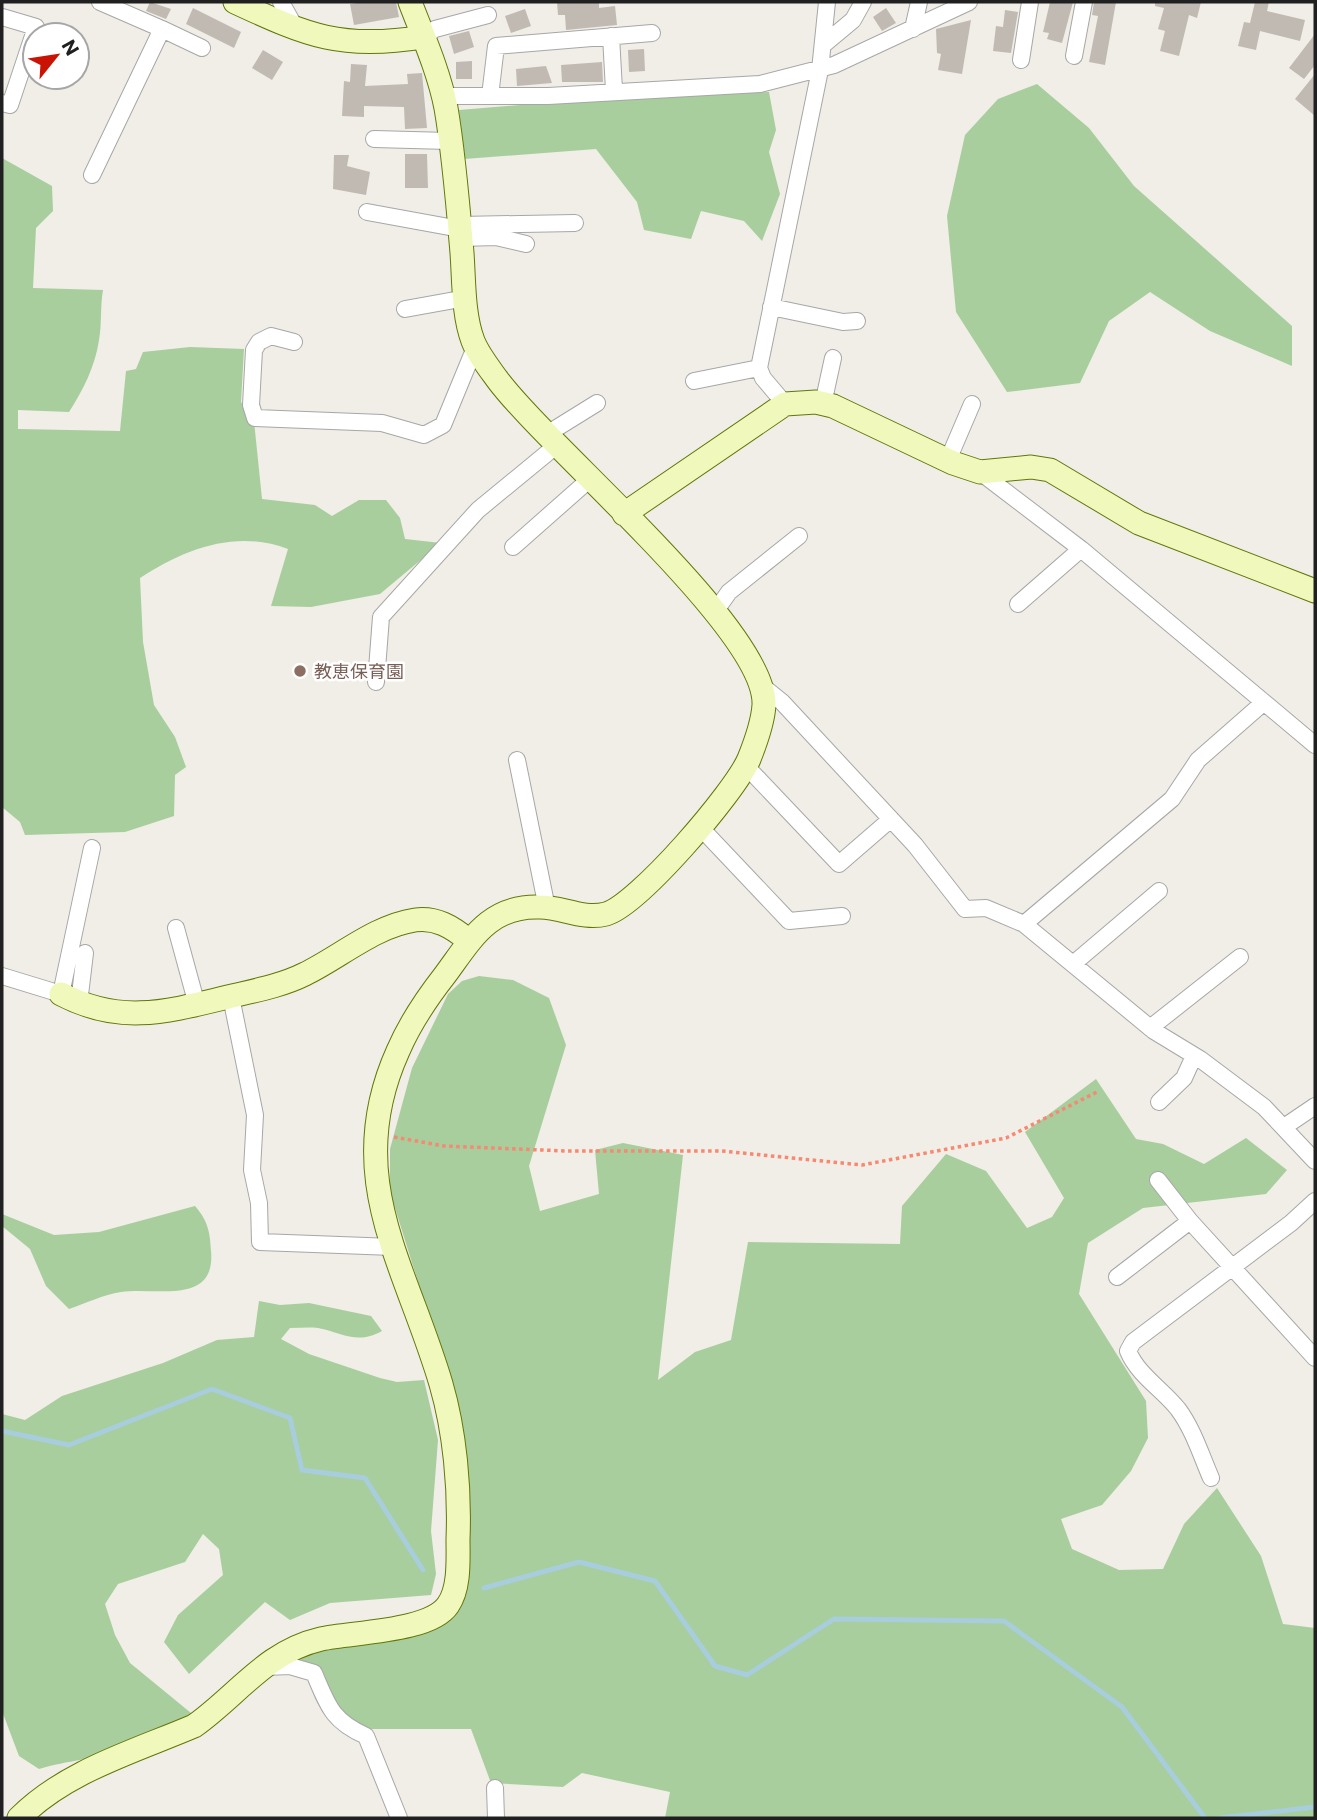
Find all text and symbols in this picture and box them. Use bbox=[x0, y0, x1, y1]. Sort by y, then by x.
north arrow bbox=[21, 21, 91, 91]
text: N bbox=[58, 35, 85, 59]
place label: 教恵保育園 bbox=[314, 660, 404, 682]
marker: 教恵保育園 bbox=[292, 663, 308, 679]

